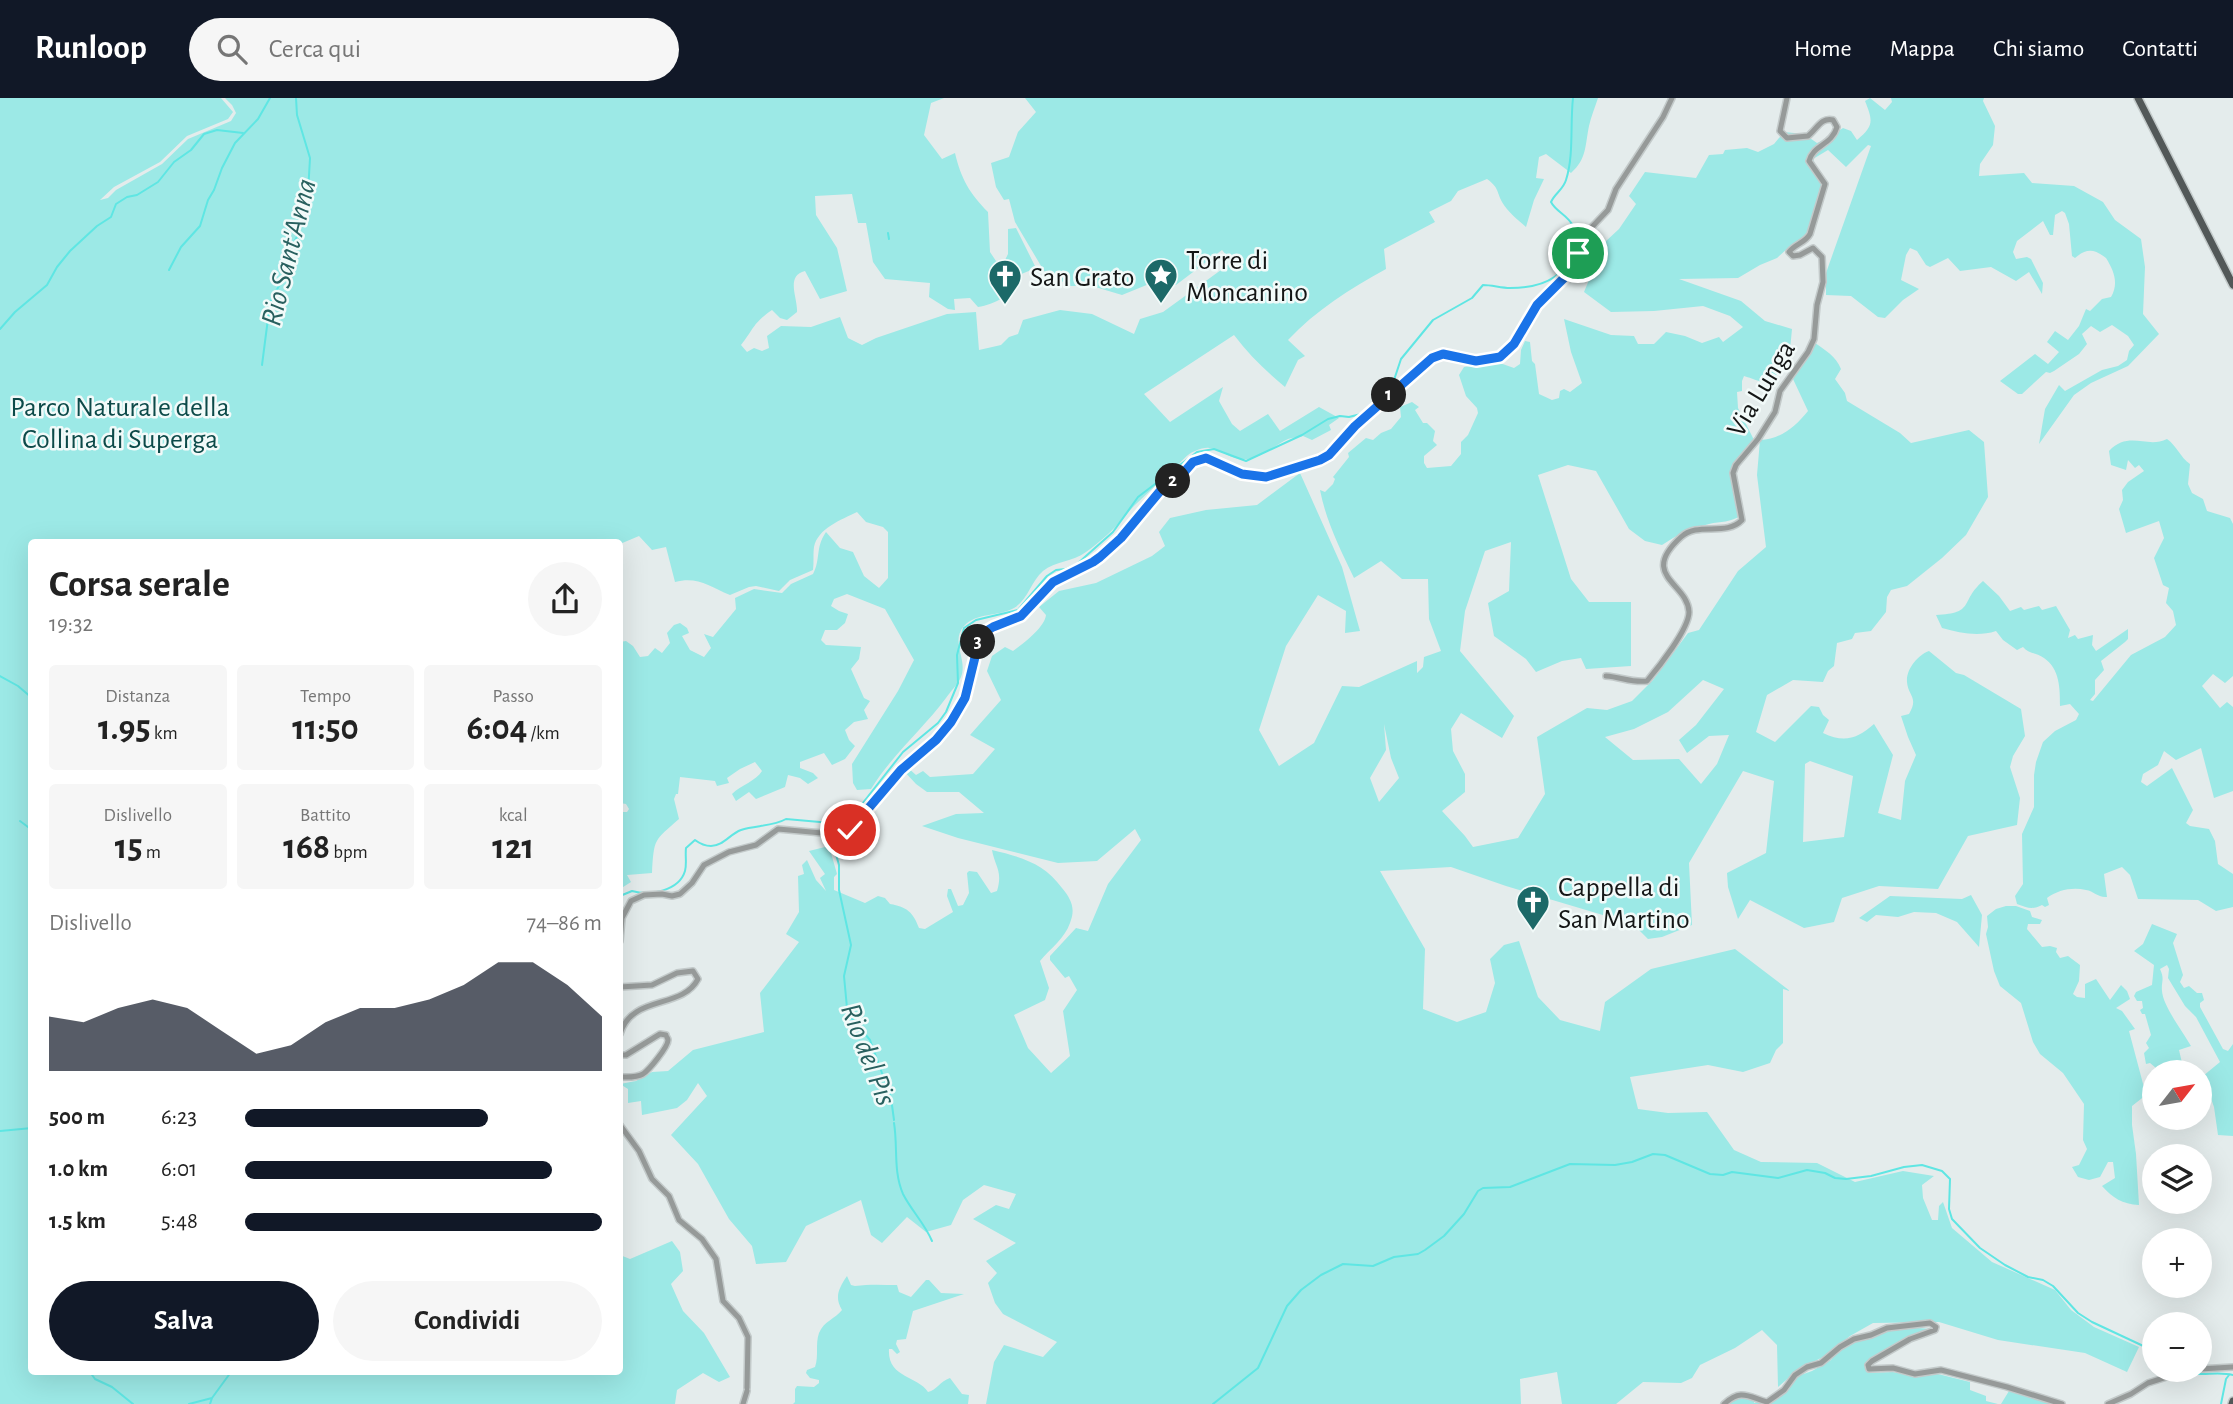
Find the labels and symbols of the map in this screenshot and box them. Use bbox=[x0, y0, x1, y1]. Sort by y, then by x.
water label: Rio Sant'Anna bbox=[256, 176, 322, 329]
pin bbox=[1548, 223, 1608, 283]
place label: Torre di Moncanino bbox=[1186, 247, 1308, 307]
place icon: Torre di Moncanino bbox=[1142, 256, 1180, 305]
church icon: San Grato bbox=[986, 257, 1024, 306]
place label: San Grato bbox=[1030, 264, 1135, 292]
street label: Via Lunga bbox=[1722, 336, 1801, 442]
pin: 1 bbox=[1372, 378, 1406, 412]
park label: Parco Naturale della Collina di Superga bbox=[10, 394, 230, 454]
pin: 2 bbox=[1156, 464, 1190, 498]
pin: 3 bbox=[960, 624, 996, 660]
pin bbox=[820, 800, 880, 860]
place label: Cappella di San Martino bbox=[1558, 874, 1690, 934]
church icon: Cappella di San Martino bbox=[1514, 883, 1552, 932]
water label: Rio del Pis bbox=[835, 999, 901, 1110]
north arrow bbox=[2142, 1060, 2212, 1130]

